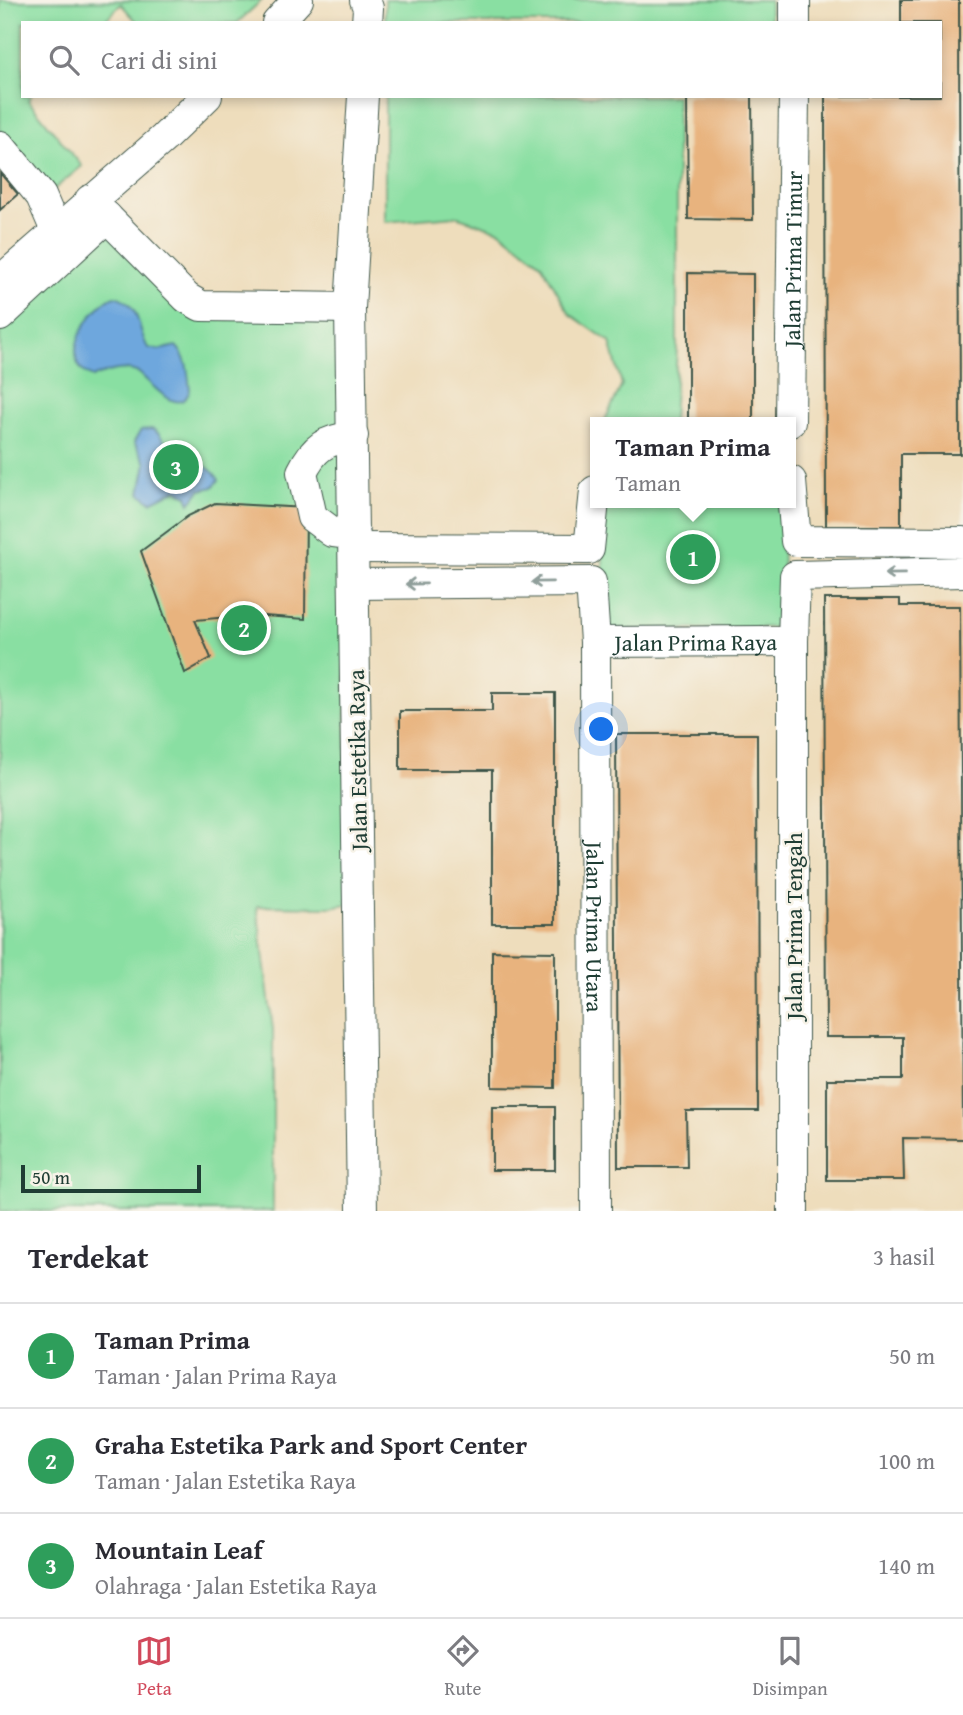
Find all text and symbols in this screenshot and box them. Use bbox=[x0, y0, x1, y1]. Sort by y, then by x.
search box bbox=[21, 21, 942, 98]
text: Cari di sini bbox=[101, 40, 218, 79]
icon: search bbox=[45, 41, 83, 79]
street label: Jalan Prima Timur bbox=[774, 170, 810, 351]
popup bbox=[590, 417, 796, 508]
text: Taman Prima bbox=[615, 427, 771, 466]
pin: 3 bbox=[153, 441, 199, 493]
text: Taman bbox=[615, 466, 681, 499]
pin: 1 bbox=[670, 531, 716, 583]
one-way arrow bbox=[884, 567, 907, 580]
one-way arrow bbox=[531, 576, 554, 589]
one-way arrow bbox=[404, 577, 427, 591]
pin: 2 bbox=[221, 602, 267, 654]
street label: Jalan Prima Raya bbox=[611, 625, 777, 658]
street label: Jalan Estetika Raya bbox=[339, 669, 375, 854]
your location bbox=[584, 712, 618, 746]
street label: Jalan Prima Tengah bbox=[777, 832, 810, 1023]
street label: Jalan Prima Utara bbox=[579, 839, 612, 1013]
scale bar bbox=[21, 1162, 201, 1194]
text: 50 m bbox=[32, 1163, 70, 1191]
text: Terdekat bbox=[28, 1235, 148, 1279]
text: 3 hasil bbox=[873, 1240, 935, 1273]
text: Taman Prima bbox=[95, 1320, 250, 1359]
text: 1 bbox=[45, 1339, 57, 1372]
text: 50 m bbox=[889, 1339, 935, 1372]
text: Taman · Jalan Prima Raya bbox=[95, 1359, 337, 1392]
text: Graha Estetika Park and Sport Center bbox=[95, 1425, 527, 1464]
text: 2 bbox=[45, 1444, 57, 1477]
text: 100 m bbox=[878, 1444, 935, 1477]
text: Taman · Jalan Estetika Raya bbox=[95, 1464, 356, 1497]
text: Mountain Leaf bbox=[95, 1530, 263, 1569]
text: 3 bbox=[45, 1549, 57, 1582]
text: 140 m bbox=[878, 1549, 935, 1582]
text: Olahraga · Jalan Estetika Raya bbox=[95, 1569, 377, 1602]
tab: Peta bbox=[135, 1632, 173, 1702]
tab: Rute bbox=[444, 1632, 482, 1702]
tab: Disimpan bbox=[752, 1632, 828, 1702]

